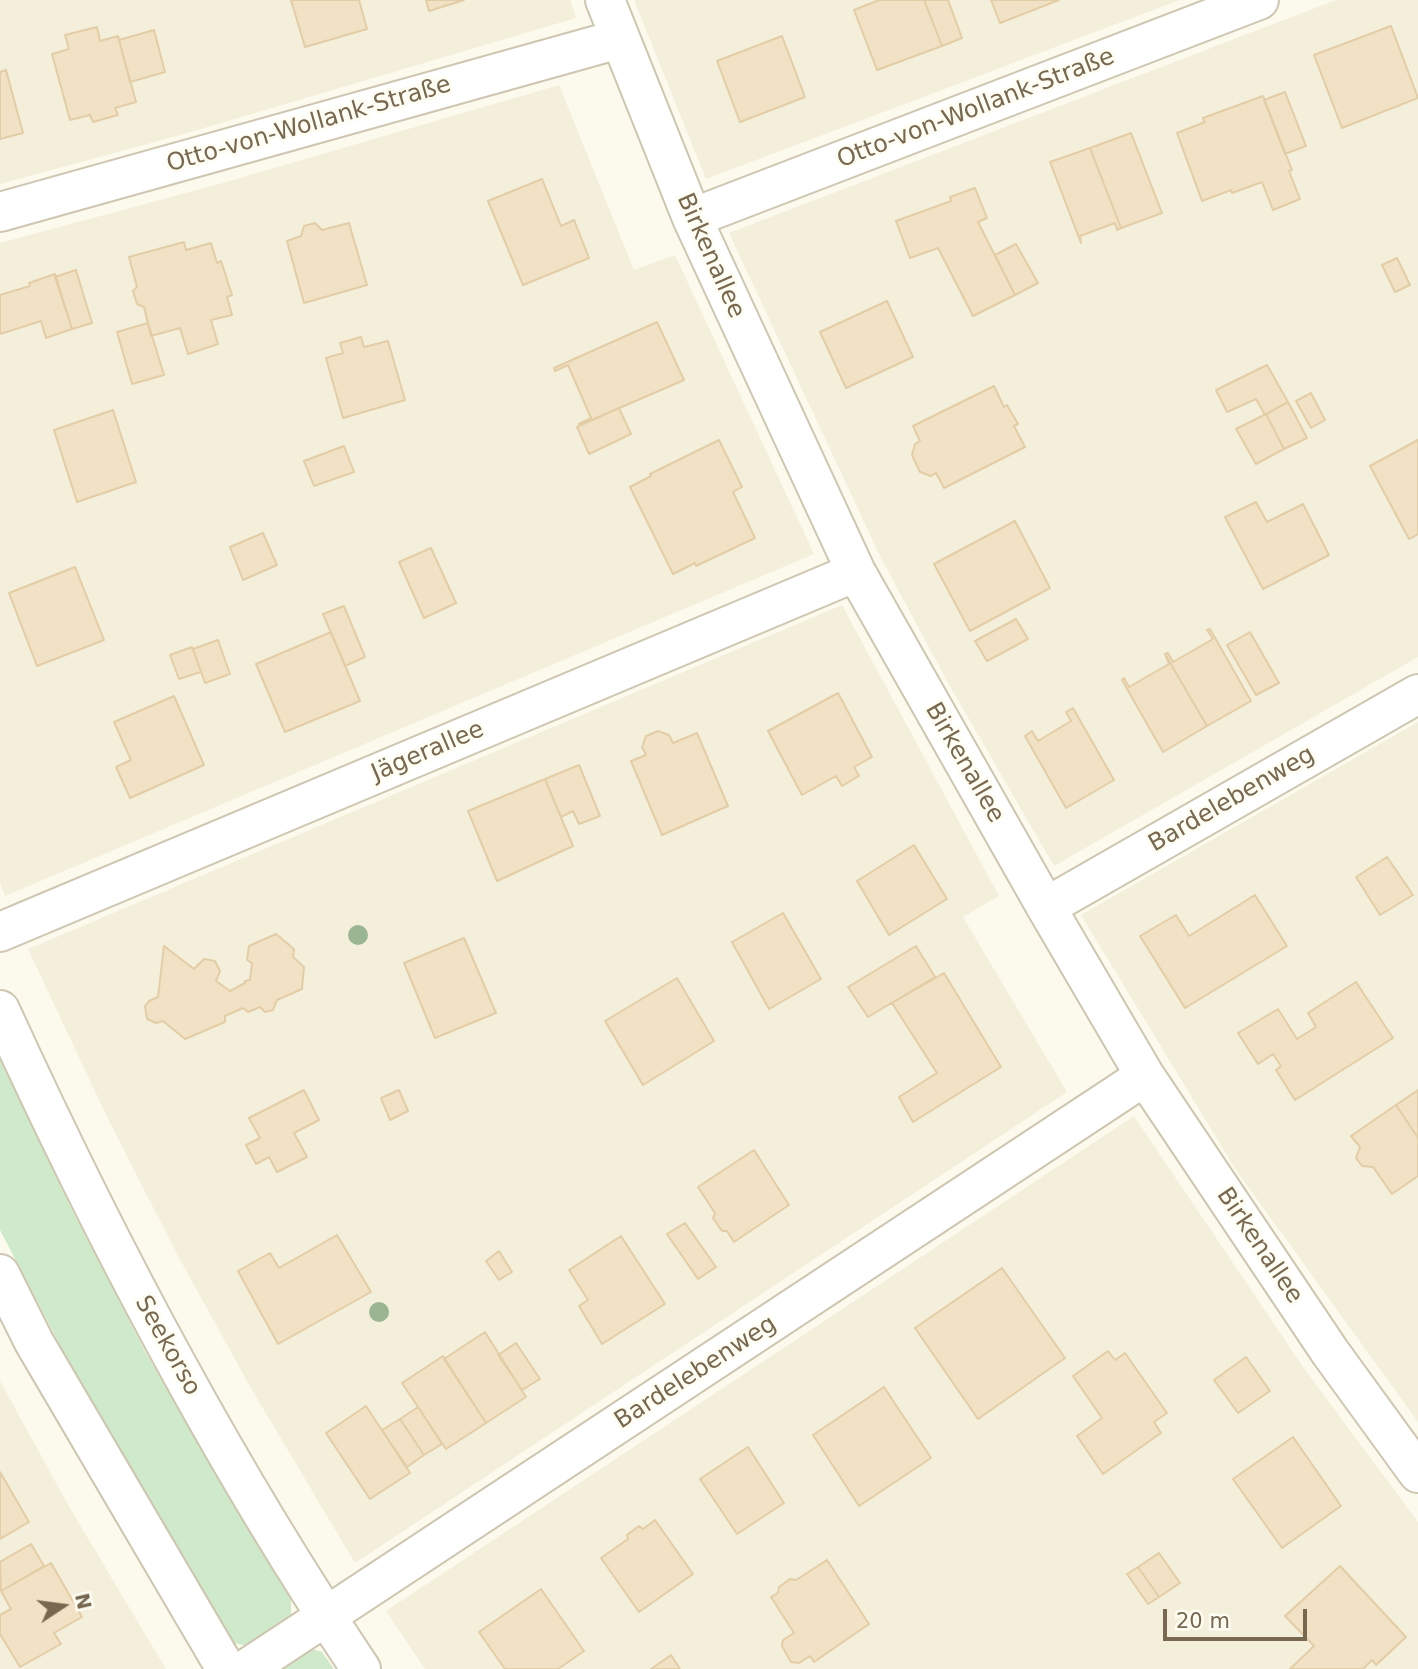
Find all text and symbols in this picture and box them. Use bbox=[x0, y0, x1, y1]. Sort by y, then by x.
street label: Otto-von-Wollank-Straße bbox=[833, 43, 1119, 175]
street label: Otto-von-Wollank-Straße bbox=[163, 71, 455, 179]
street label: Birkenallee bbox=[670, 189, 750, 323]
street label: Birkenallee bbox=[918, 698, 1010, 828]
street label: Jägerallee bbox=[367, 715, 489, 789]
street label: Bardelebenweg bbox=[1144, 741, 1320, 859]
street label: Birkenallee bbox=[1210, 1183, 1308, 1309]
street label: Seekorso bbox=[128, 1291, 206, 1401]
street label: Bardelebenweg bbox=[610, 1310, 782, 1436]
north arrow bbox=[28, 1571, 98, 1641]
text: N bbox=[71, 1591, 96, 1611]
scale bar bbox=[1166, 1596, 1310, 1640]
text: 20 m bbox=[1176, 1609, 1230, 1633]

